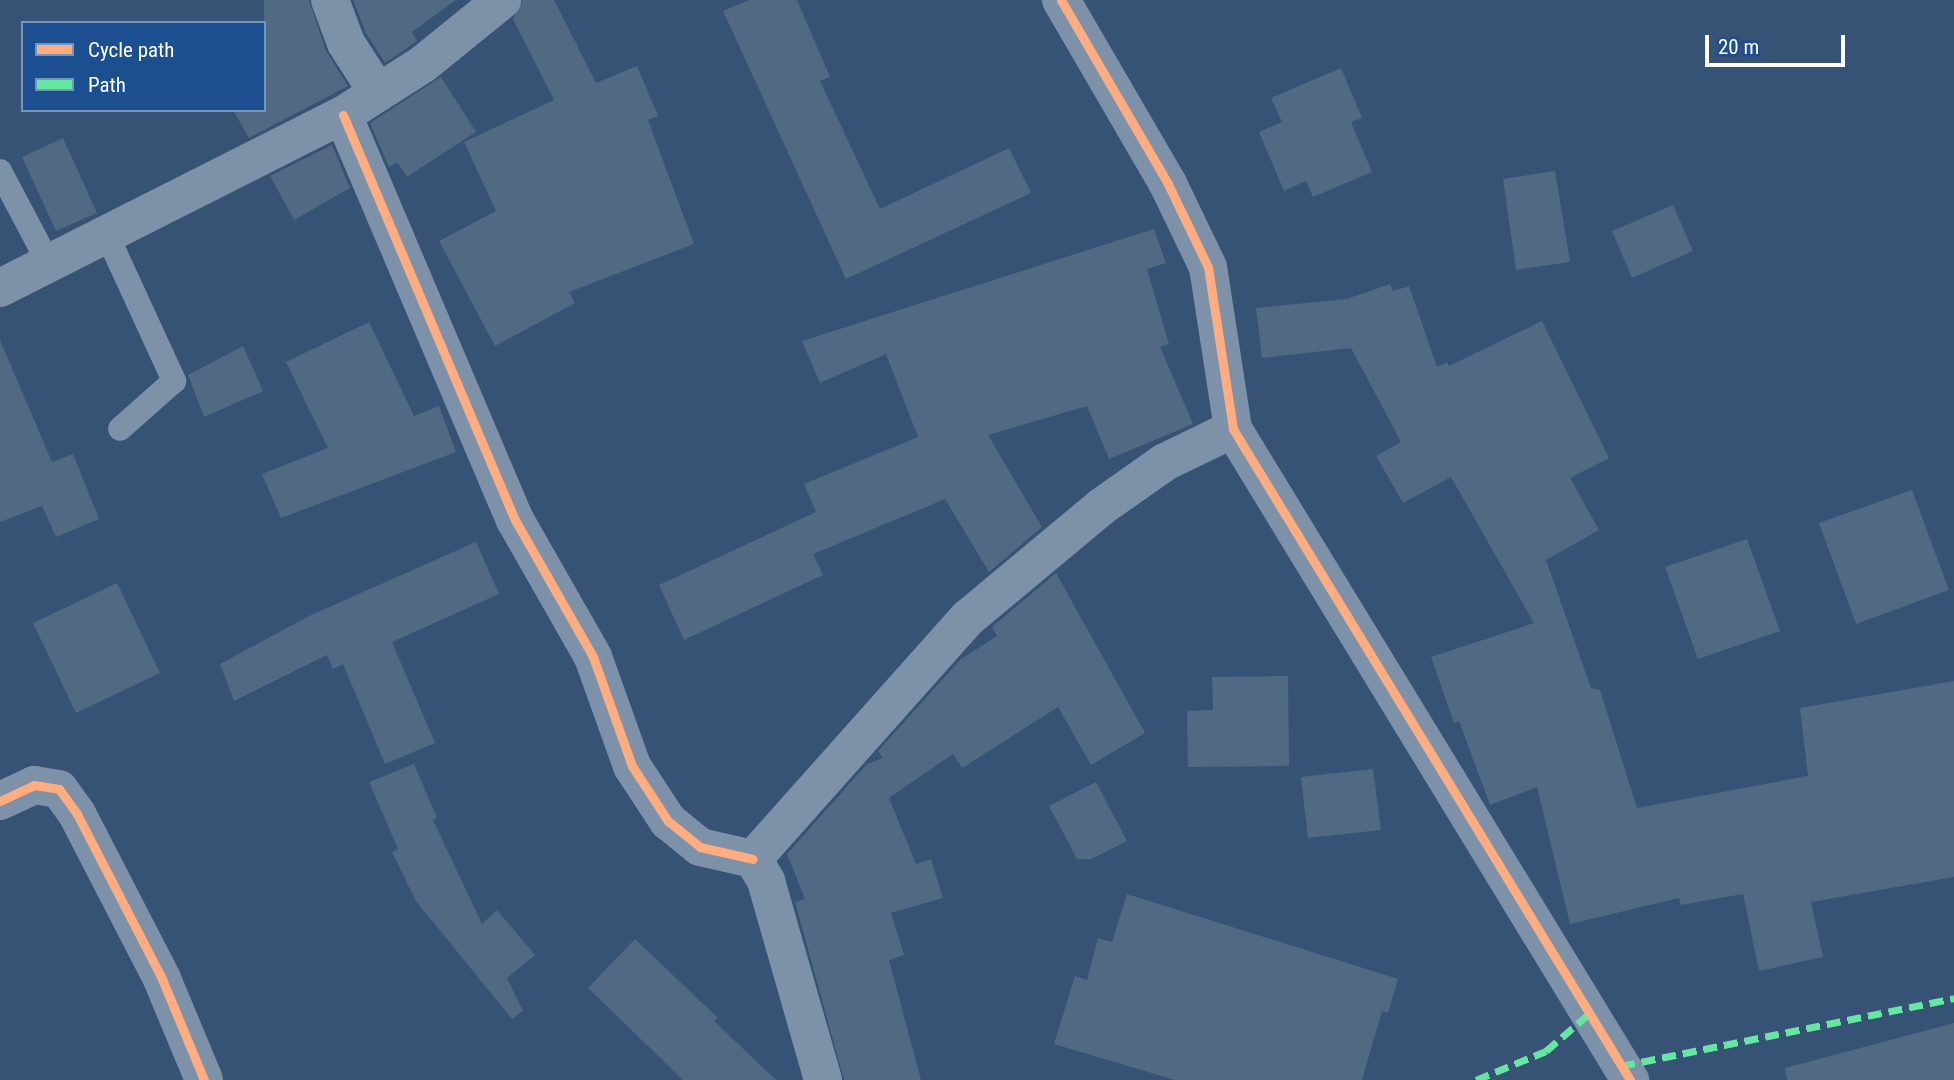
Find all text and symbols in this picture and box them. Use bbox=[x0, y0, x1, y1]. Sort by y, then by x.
legend bbox=[21, 21, 266, 112]
scale bar bbox=[1709, 21, 1849, 65]
text: 20 m bbox=[1718, 35, 1759, 59]
text: Cycle path bbox=[88, 38, 174, 62]
text: Path bbox=[88, 73, 126, 97]

